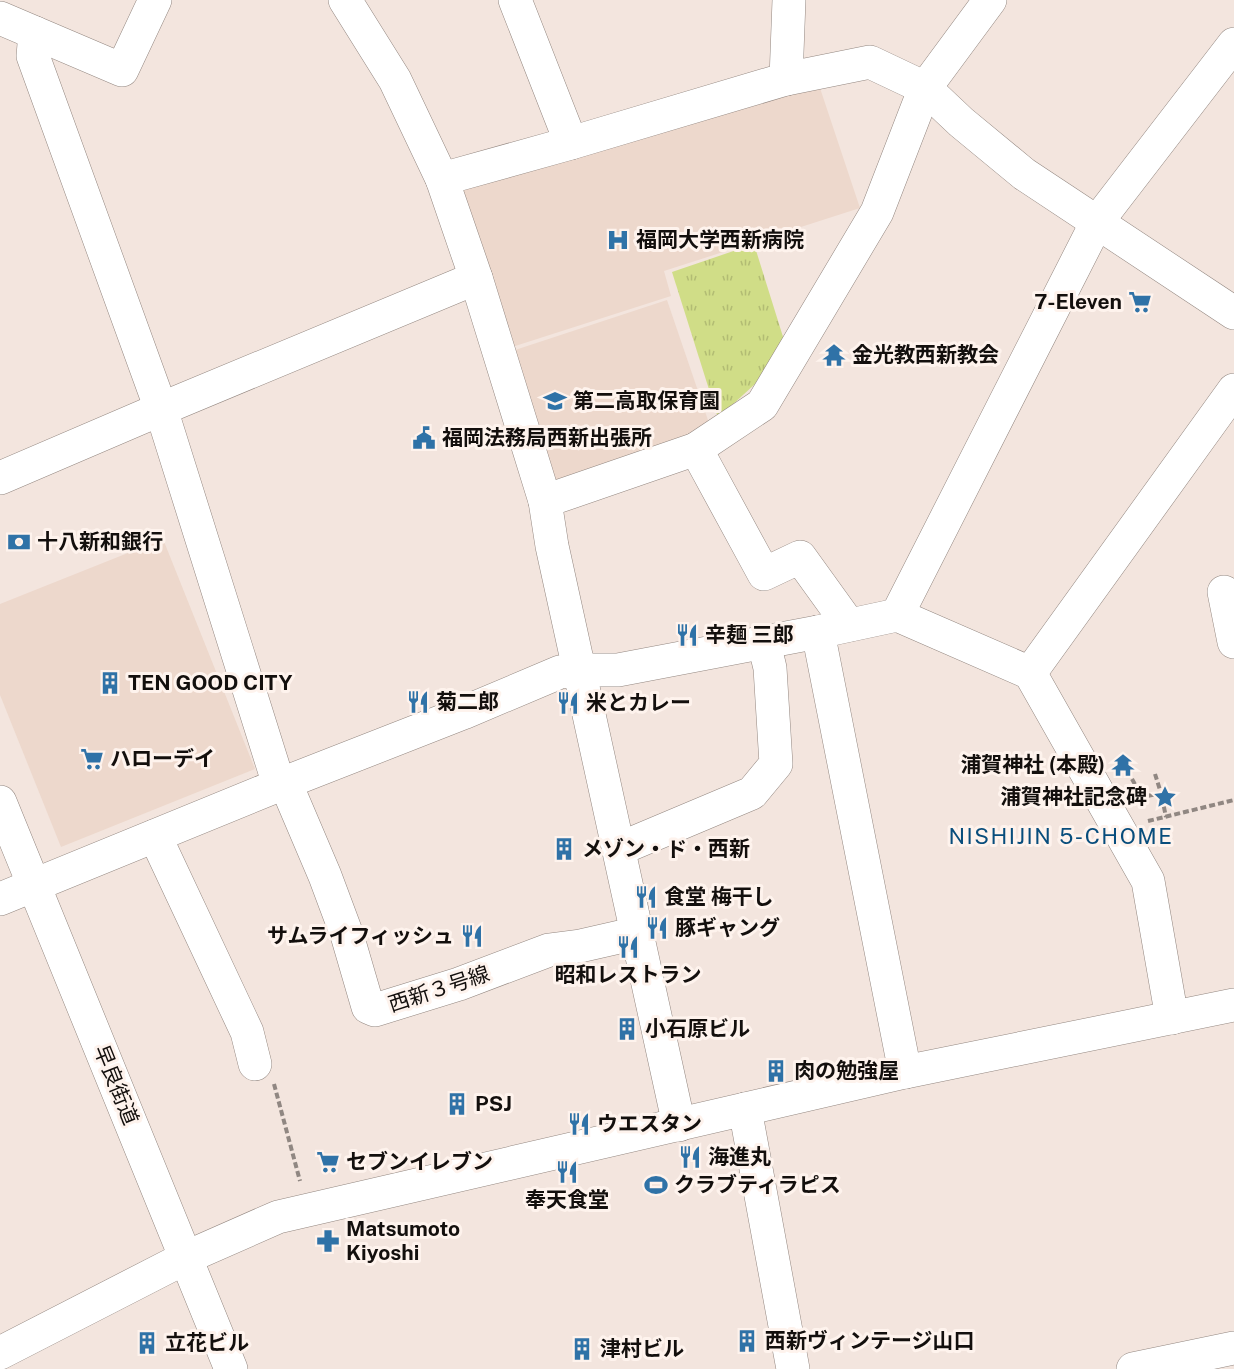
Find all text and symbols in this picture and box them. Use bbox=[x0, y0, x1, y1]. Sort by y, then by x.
hospital icon: 福岡大学西新病院 bbox=[605, 227, 631, 253]
place label: 福岡大学西新病院 bbox=[636, 227, 804, 252]
place label: 7-Eleven bbox=[1034, 289, 1122, 314]
supermarket icon: 7-Eleven bbox=[1127, 289, 1153, 315]
temple icon: 金光教西新教会 bbox=[821, 342, 847, 368]
place label: 金光教西新教会 bbox=[852, 342, 999, 367]
school or university icon: 第二高取保育園 bbox=[542, 388, 568, 414]
place label: 第二高取保育園 bbox=[573, 388, 720, 413]
public building icon: 福岡法務局西新出張所 bbox=[411, 425, 437, 451]
place label: 福岡法務局西新出張所 bbox=[442, 425, 652, 450]
bank icon: 十八新和銀行 bbox=[6, 529, 32, 555]
place label: 十八新和銀行 bbox=[37, 529, 163, 554]
restaurant icon: 辛麺 三郎 bbox=[674, 622, 700, 648]
place label: 辛麺 三郎 bbox=[705, 622, 794, 647]
building icon: TEN GOOD CITY bbox=[97, 670, 123, 696]
place label: TEN GOOD CITY bbox=[128, 670, 292, 695]
restaurant icon: 菊二郎 bbox=[405, 689, 431, 715]
place label: 菊二郎 bbox=[436, 689, 499, 714]
restaurant icon: 米とカレー bbox=[555, 690, 581, 716]
place label: 米とカレー bbox=[586, 690, 691, 715]
supermarket icon: ハローデイ bbox=[79, 746, 105, 772]
place label: ハローデイ bbox=[110, 746, 215, 771]
place label: 浦賀神社 (本殿) bbox=[960, 752, 1105, 777]
temple icon: 浦賀神社 (本殿) bbox=[1110, 752, 1136, 778]
place label: 浦賀神社記念碑 bbox=[1000, 784, 1147, 809]
place icon: 浦賀神社記念碑 bbox=[1152, 784, 1178, 810]
district label: NISHIJIN 5-CHOME bbox=[949, 823, 1173, 849]
building icon: メゾン・ド・西新 bbox=[551, 836, 577, 862]
place label: メゾン・ド・西新 bbox=[582, 836, 750, 861]
restaurant icon: 食堂 梅干し bbox=[633, 884, 659, 910]
place label: 食堂 梅干し bbox=[664, 884, 774, 909]
restaurant icon: 豚ギャング bbox=[644, 915, 670, 941]
place label: 豚ギャング bbox=[675, 915, 780, 940]
place label: サムライフィッシュ bbox=[267, 923, 454, 948]
restaurant icon: サムライフィッシュ bbox=[459, 923, 485, 949]
restaurant icon: 昭和レストラン bbox=[615, 934, 641, 960]
street label: 西新３号線 bbox=[385, 960, 493, 1017]
place label: 昭和レストラン bbox=[555, 962, 702, 987]
building icon: 小石原ビル bbox=[614, 1016, 640, 1042]
place label: 小石原ビル bbox=[645, 1016, 750, 1041]
street label: 早良街道 bbox=[89, 1041, 144, 1128]
building icon: 肉の勉強屋 bbox=[763, 1058, 789, 1084]
place label: 肉の勉強屋 bbox=[794, 1058, 899, 1083]
building icon: PSJ bbox=[444, 1091, 470, 1117]
place label: PSJ bbox=[475, 1091, 512, 1116]
restaurant icon: ウエスタン bbox=[566, 1111, 592, 1137]
place label: ウエスタン bbox=[597, 1111, 702, 1136]
restaurant icon: 海進丸 bbox=[677, 1144, 703, 1170]
place label: 海進丸 bbox=[708, 1144, 771, 1169]
supermarket icon: セブンイレブン bbox=[315, 1149, 341, 1175]
place label: セブンイレブン bbox=[346, 1149, 493, 1174]
restaurant icon: 奉天食堂 bbox=[554, 1159, 580, 1185]
sports icon: クラブティラピス bbox=[643, 1172, 669, 1198]
place label: クラブティラピス bbox=[674, 1172, 841, 1197]
place label: 奉天食堂 bbox=[525, 1187, 609, 1212]
place label: Matsumoto Kiyoshi bbox=[346, 1216, 460, 1265]
pharmacy icon: Matsumoto Kiyoshi bbox=[315, 1228, 341, 1254]
building icon: 西新ヴィンテージ山口 bbox=[734, 1328, 760, 1354]
place label: 西新ヴィンテージ山口 bbox=[765, 1328, 975, 1353]
building icon: 立花ビル bbox=[134, 1330, 160, 1356]
place label: 立花ビル bbox=[165, 1330, 249, 1355]
building icon: 津村ビル bbox=[569, 1336, 595, 1362]
place label: 津村ビル bbox=[600, 1336, 684, 1361]

